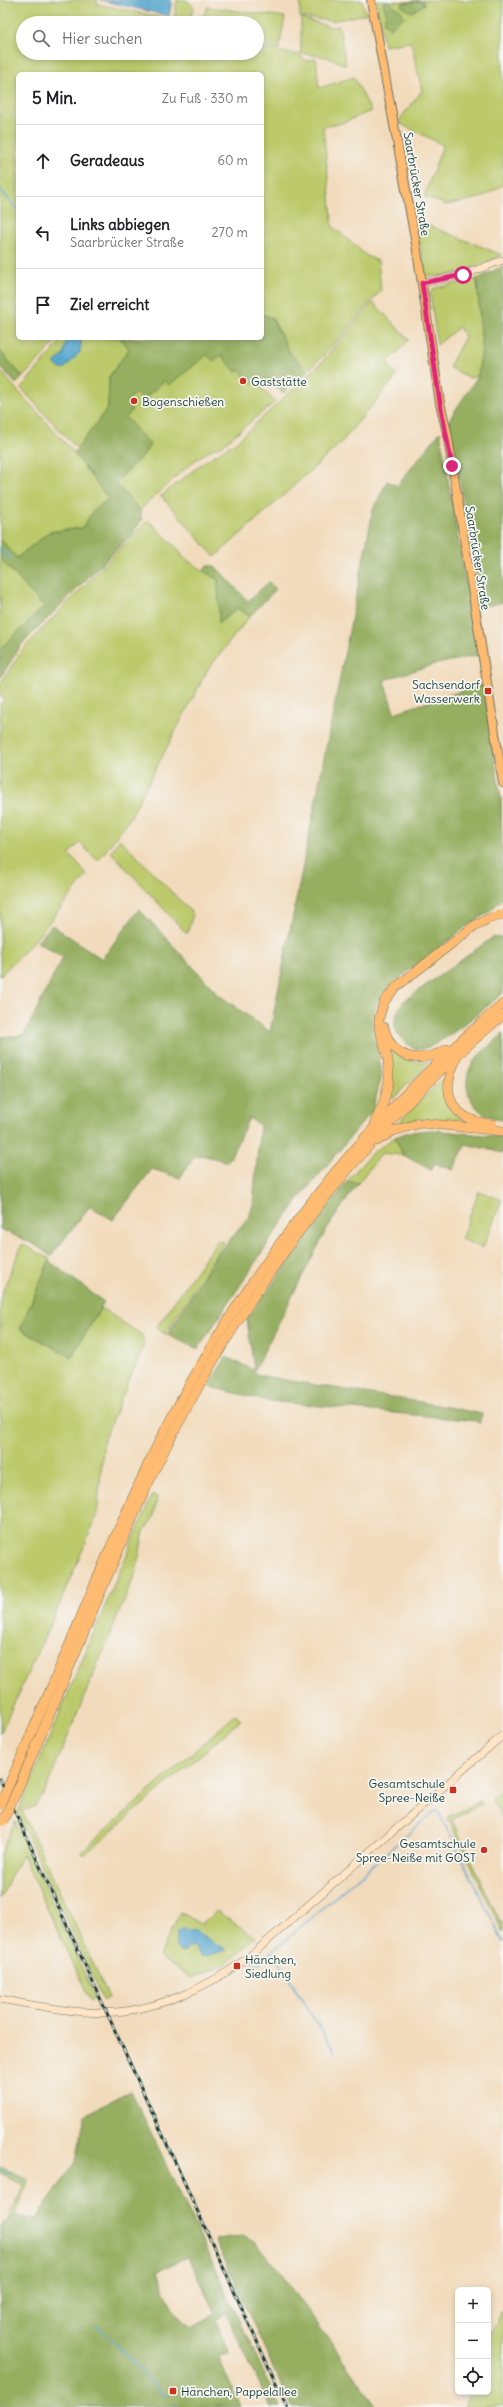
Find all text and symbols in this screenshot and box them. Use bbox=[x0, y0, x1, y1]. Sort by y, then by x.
search box bbox=[16, 16, 264, 60]
icon: search bbox=[30, 27, 52, 49]
text: Hier suchen bbox=[62, 29, 142, 48]
text: 5 Min. bbox=[32, 87, 77, 109]
text: Zu Fuß · 330 m bbox=[162, 90, 248, 107]
street label: Saarbrücker Straße bbox=[400, 131, 434, 237]
icon: ahead bbox=[32, 150, 54, 172]
text: Geradeaus bbox=[70, 151, 144, 170]
text: 60 m bbox=[217, 152, 248, 169]
text: Links abbiegen bbox=[70, 215, 170, 234]
icon: left bbox=[32, 222, 54, 244]
text: 270 m bbox=[211, 224, 248, 241]
text: Saarbrücker Straße bbox=[70, 234, 184, 251]
route start bbox=[454, 266, 472, 284]
icon: arrive bbox=[32, 294, 54, 316]
text: Ziel erreicht bbox=[70, 295, 149, 314]
place label: Gaststätte bbox=[251, 374, 307, 389]
marker: Gaststätte bbox=[238, 376, 248, 386]
place label: Bogenschießen bbox=[142, 394, 224, 409]
marker: Bogenschießen bbox=[129, 396, 139, 406]
route end bbox=[443, 457, 461, 475]
street label: Saarbrücker Straße bbox=[462, 505, 494, 611]
place label: Sachsendorf Wasserwerk bbox=[412, 677, 481, 706]
marker: Sachsendorf Wasserwerk bbox=[483, 686, 493, 696]
place label: Gesamtschule Spree-Neiße bbox=[368, 1776, 445, 1805]
marker: Gesamtschule Spree-Neiße bbox=[448, 1785, 458, 1795]
place label: Gesamtschule Spree-Neiße mit GOST bbox=[356, 1836, 476, 1865]
marker: Gesamtschule Spree-Neiße mit GOST bbox=[479, 1845, 489, 1855]
place label: Hänchen, Siedlung bbox=[245, 1952, 296, 1981]
marker: Hänchen, Siedlung bbox=[232, 1961, 242, 1971]
map controls bbox=[455, 2287, 491, 2395]
button: + bbox=[455, 2287, 491, 2323]
button: − bbox=[455, 2323, 491, 2359]
button: locate bbox=[455, 2359, 491, 2395]
place label: Hänchen, Pappelallee bbox=[181, 2384, 297, 2399]
marker: Hänchen, Pappelallee bbox=[168, 2386, 178, 2396]

